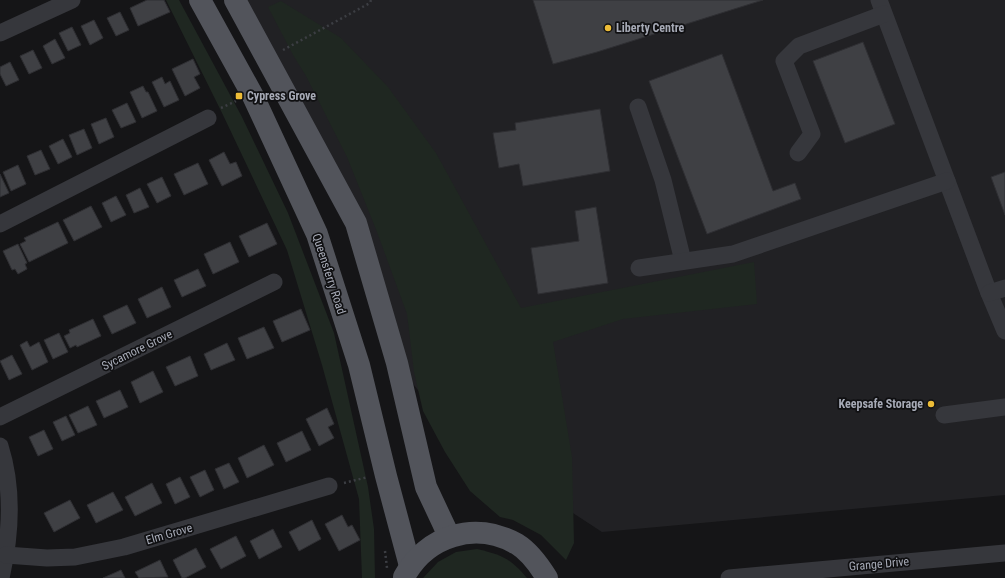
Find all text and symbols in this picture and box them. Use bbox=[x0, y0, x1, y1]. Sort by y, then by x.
place label: Liberty Centre bbox=[616, 21, 685, 35]
marker: Liberty Centre bbox=[603, 23, 613, 33]
place label: Cypress Grove bbox=[247, 89, 316, 103]
marker: Cypress Grove bbox=[234, 91, 244, 101]
street label: Queensferry Road bbox=[309, 232, 349, 316]
street label: Sycamore Grove bbox=[99, 327, 175, 373]
place label: Keepsafe Storage bbox=[839, 397, 923, 411]
marker: Keepsafe Storage bbox=[926, 399, 936, 409]
street label: Elm Grove bbox=[144, 521, 194, 547]
street label: Grange Drive bbox=[848, 554, 910, 574]

